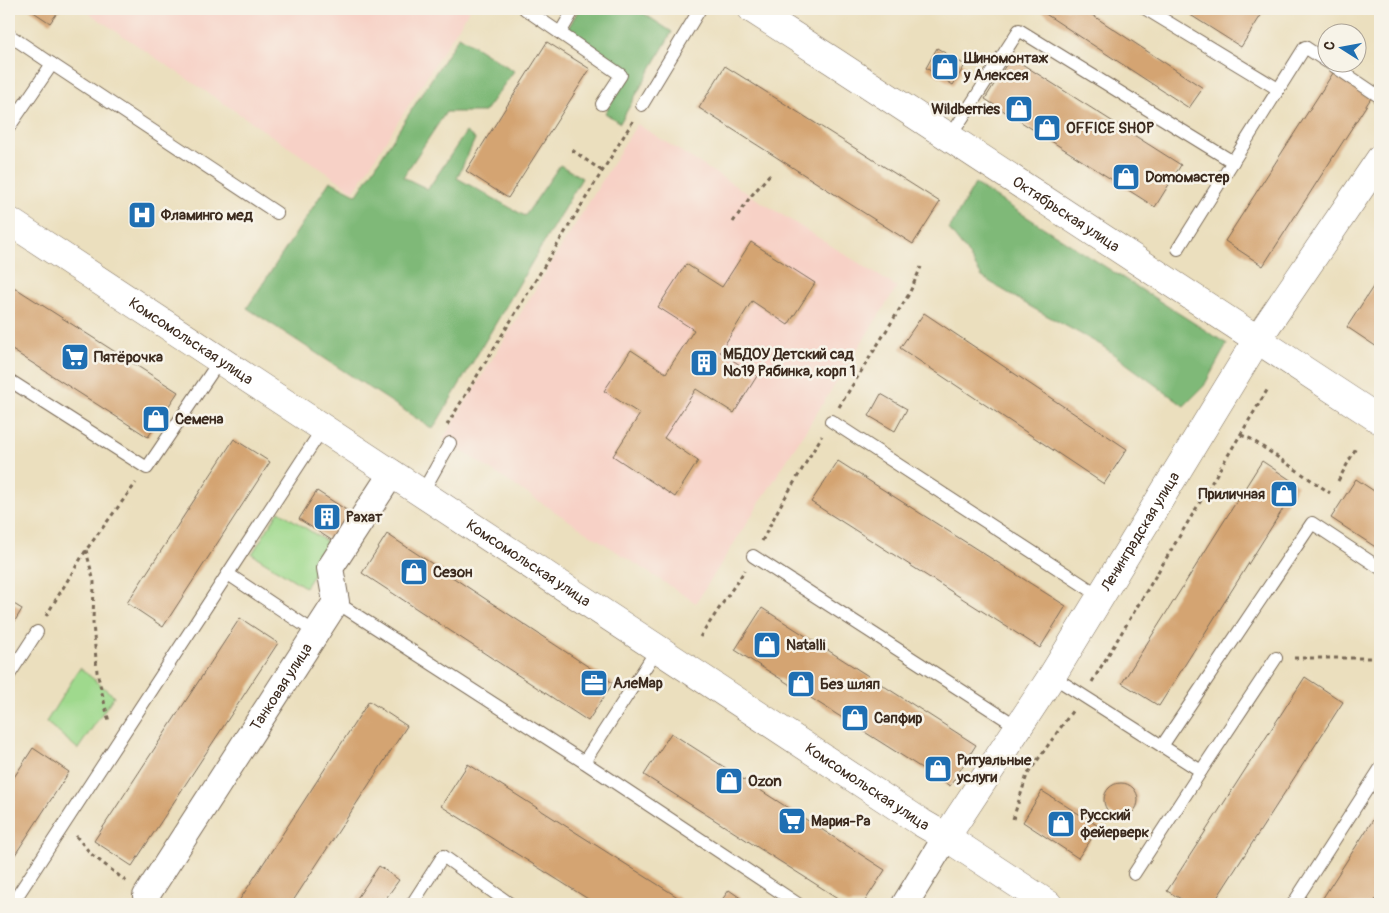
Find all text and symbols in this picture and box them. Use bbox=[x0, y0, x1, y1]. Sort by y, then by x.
north arrow bbox=[1316, 22, 1366, 72]
text: С bbox=[1321, 39, 1339, 51]
place label: Шиномонтаж у Алексея bbox=[963, 49, 1048, 85]
shop icon: Шиномонтаж у Алексея bbox=[930, 52, 960, 82]
shop icon: Wildberries bbox=[1004, 94, 1034, 124]
place label: Wildberries bbox=[931, 100, 1000, 119]
shop icon: OFFICE SHOP bbox=[1032, 113, 1062, 143]
place label: OFFICE SHOP bbox=[1066, 119, 1154, 138]
shop icon: Domoмастер bbox=[1111, 162, 1141, 192]
place label: Domoмастер bbox=[1145, 168, 1230, 187]
street label: Октябрьская улица bbox=[1009, 172, 1123, 256]
hospital icon: Фламинго мед bbox=[127, 200, 157, 230]
place label: Фламинго мед bbox=[160, 206, 254, 225]
street label: Комсомольская улица bbox=[125, 293, 257, 389]
supermarket icon: Пятёрочка bbox=[60, 342, 90, 372]
place label: МБДОУ Детский сад №19 Рябинка, корп 1 bbox=[723, 345, 856, 381]
place label: Пятёрочка bbox=[94, 348, 163, 367]
building icon: МБДОУ Детский сад №19 Рябинка, корп 1 bbox=[689, 348, 719, 378]
shop icon: Семена bbox=[141, 404, 171, 434]
place label: Семена bbox=[175, 410, 223, 429]
street label: Ленинградская улица bbox=[1096, 468, 1184, 596]
shop icon: Приличная bbox=[1269, 479, 1299, 509]
place label: Приличная bbox=[1199, 485, 1265, 504]
building icon: Рахат bbox=[312, 502, 342, 532]
place label: Рахат bbox=[346, 508, 383, 527]
street label: Комсомольская улица bbox=[463, 515, 594, 611]
shop icon: Сезон bbox=[399, 557, 429, 587]
place label: Сезон bbox=[433, 563, 473, 582]
shop icon: Natalli bbox=[752, 630, 782, 660]
place label: Natalli bbox=[786, 636, 826, 655]
street label: Танковая улица bbox=[246, 639, 316, 734]
office icon: АлеМар bbox=[579, 668, 609, 698]
shop icon: Без шляп bbox=[786, 669, 816, 699]
place label: АлеМар bbox=[613, 674, 663, 693]
place label: Без шляп bbox=[820, 675, 880, 694]
shop icon: Сапфир bbox=[840, 703, 870, 733]
place label: Сапфир bbox=[874, 709, 922, 728]
street label: Комсомольская улица bbox=[802, 739, 933, 835]
place label: Ритуальные услуги bbox=[956, 751, 1032, 787]
shop icon: Ритуальные услуги bbox=[923, 754, 953, 784]
shop icon: Ozon bbox=[714, 766, 744, 796]
place label: Ozon bbox=[748, 772, 782, 791]
supermarket icon: Мария-Ра bbox=[777, 806, 807, 836]
place label: Русский фейерверк bbox=[1080, 806, 1150, 842]
shop icon: Русский фейерверк bbox=[1046, 809, 1076, 839]
place label: Мария-Ра bbox=[811, 812, 870, 831]

